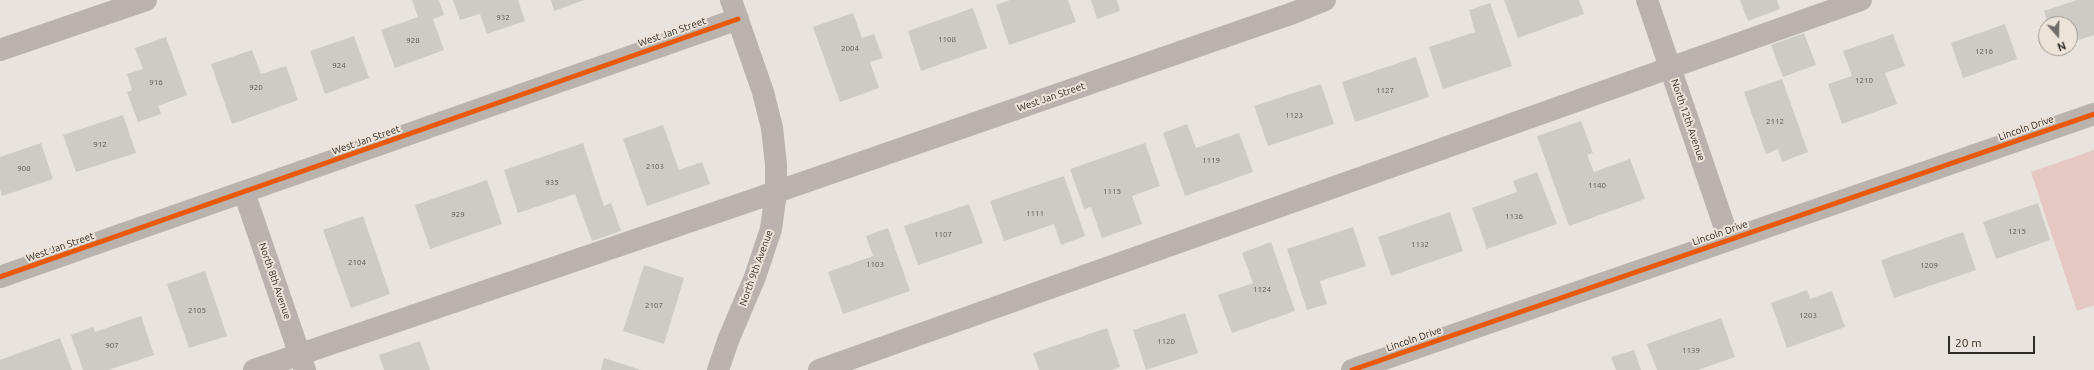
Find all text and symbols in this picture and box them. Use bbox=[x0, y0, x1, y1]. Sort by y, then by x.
house number: 932 bbox=[496, 12, 510, 22]
street label: West Jan Street bbox=[636, 15, 708, 49]
north arrow bbox=[2038, 16, 2078, 56]
house number: 1108 bbox=[938, 34, 956, 44]
house number: 928 bbox=[406, 35, 420, 45]
text: N bbox=[2056, 39, 2068, 53]
house number: 2004 bbox=[841, 43, 859, 53]
house number: 1216 bbox=[1975, 46, 1993, 56]
house number: 924 bbox=[332, 60, 346, 70]
house number: 1210 bbox=[1855, 75, 1873, 85]
house number: 916 bbox=[149, 77, 163, 87]
street label: North 12th Avenue bbox=[1668, 78, 1708, 162]
street label: West Jan Street bbox=[1015, 80, 1087, 114]
house number: 920 bbox=[249, 82, 263, 92]
house number: 1127 bbox=[1376, 85, 1394, 95]
house number: 1123 bbox=[1285, 110, 1303, 120]
street label: Lincoln Drive bbox=[1997, 113, 2055, 143]
house number: 2112 bbox=[1766, 116, 1784, 126]
street label: West Jan Street bbox=[330, 123, 402, 157]
house number: 912 bbox=[93, 139, 107, 149]
house number: 1119 bbox=[1202, 155, 1220, 165]
house number: 2103 bbox=[646, 161, 664, 171]
house number: 908 bbox=[17, 163, 31, 173]
house number: 935 bbox=[545, 177, 559, 187]
house number: 1140 bbox=[1588, 180, 1606, 190]
house number: 1115 bbox=[1103, 186, 1121, 196]
house number: 1111 bbox=[1026, 208, 1044, 218]
house number: 929 bbox=[451, 209, 465, 219]
house number: 1136 bbox=[1505, 211, 1523, 221]
street label: Lincoln Drive bbox=[1691, 218, 1749, 248]
house number: 1215 bbox=[2008, 226, 2026, 236]
street label: North 9th Avenue bbox=[737, 228, 775, 308]
house number: 1107 bbox=[934, 229, 952, 239]
street label: West Jan Street bbox=[24, 230, 96, 264]
house number: 1132 bbox=[1411, 239, 1429, 249]
street label: North 8th Avenue bbox=[256, 241, 294, 321]
house number: 2104 bbox=[348, 257, 366, 267]
house number: 1103 bbox=[866, 259, 884, 269]
house number: 1209 bbox=[1920, 260, 1938, 270]
house number: 1124 bbox=[1253, 284, 1271, 294]
house number: 2107 bbox=[645, 300, 663, 310]
house number: 2105 bbox=[188, 305, 206, 315]
house number: 1203 bbox=[1799, 310, 1817, 320]
street label: Lincoln Drive bbox=[1385, 324, 1443, 354]
scale bar bbox=[1950, 328, 2037, 354]
house number: 1120 bbox=[1157, 336, 1175, 346]
text: 20 m bbox=[1955, 336, 1982, 349]
house number: 907 bbox=[105, 340, 119, 350]
house number: 1139 bbox=[1682, 345, 1700, 355]

